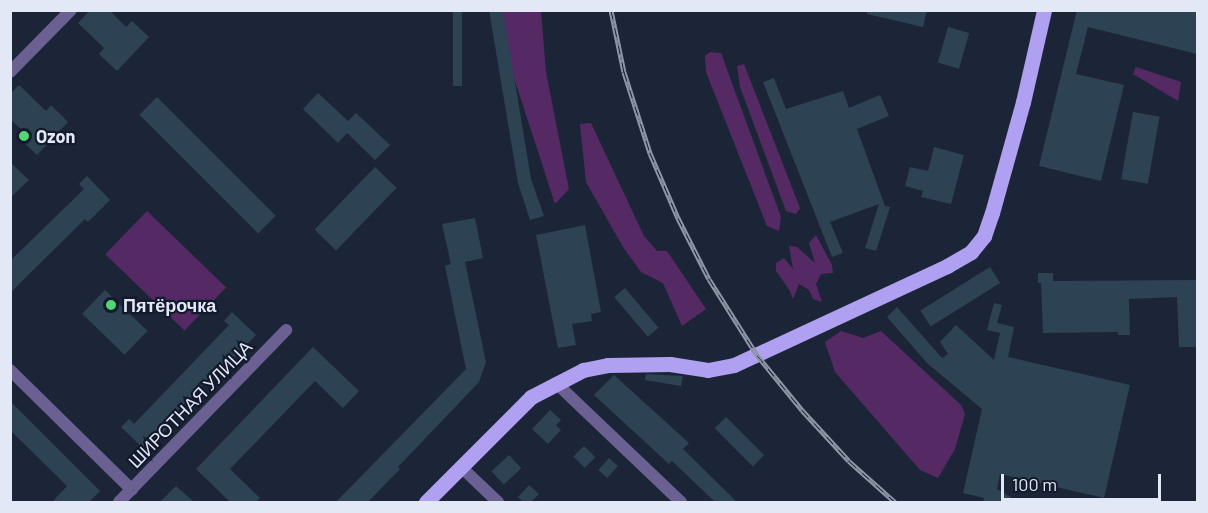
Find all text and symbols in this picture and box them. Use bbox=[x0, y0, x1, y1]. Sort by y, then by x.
place label: Ozon bbox=[36, 125, 75, 147]
marker: Ozon bbox=[17, 129, 31, 143]
place label: Пятёрочка bbox=[123, 294, 216, 316]
marker: Пятёрочка bbox=[104, 298, 118, 312]
street label: ШИРОТНАЯ УЛИЦА bbox=[124, 336, 256, 472]
scale bar bbox=[1004, 462, 1164, 500]
text: 100 m bbox=[1012, 473, 1057, 495]

